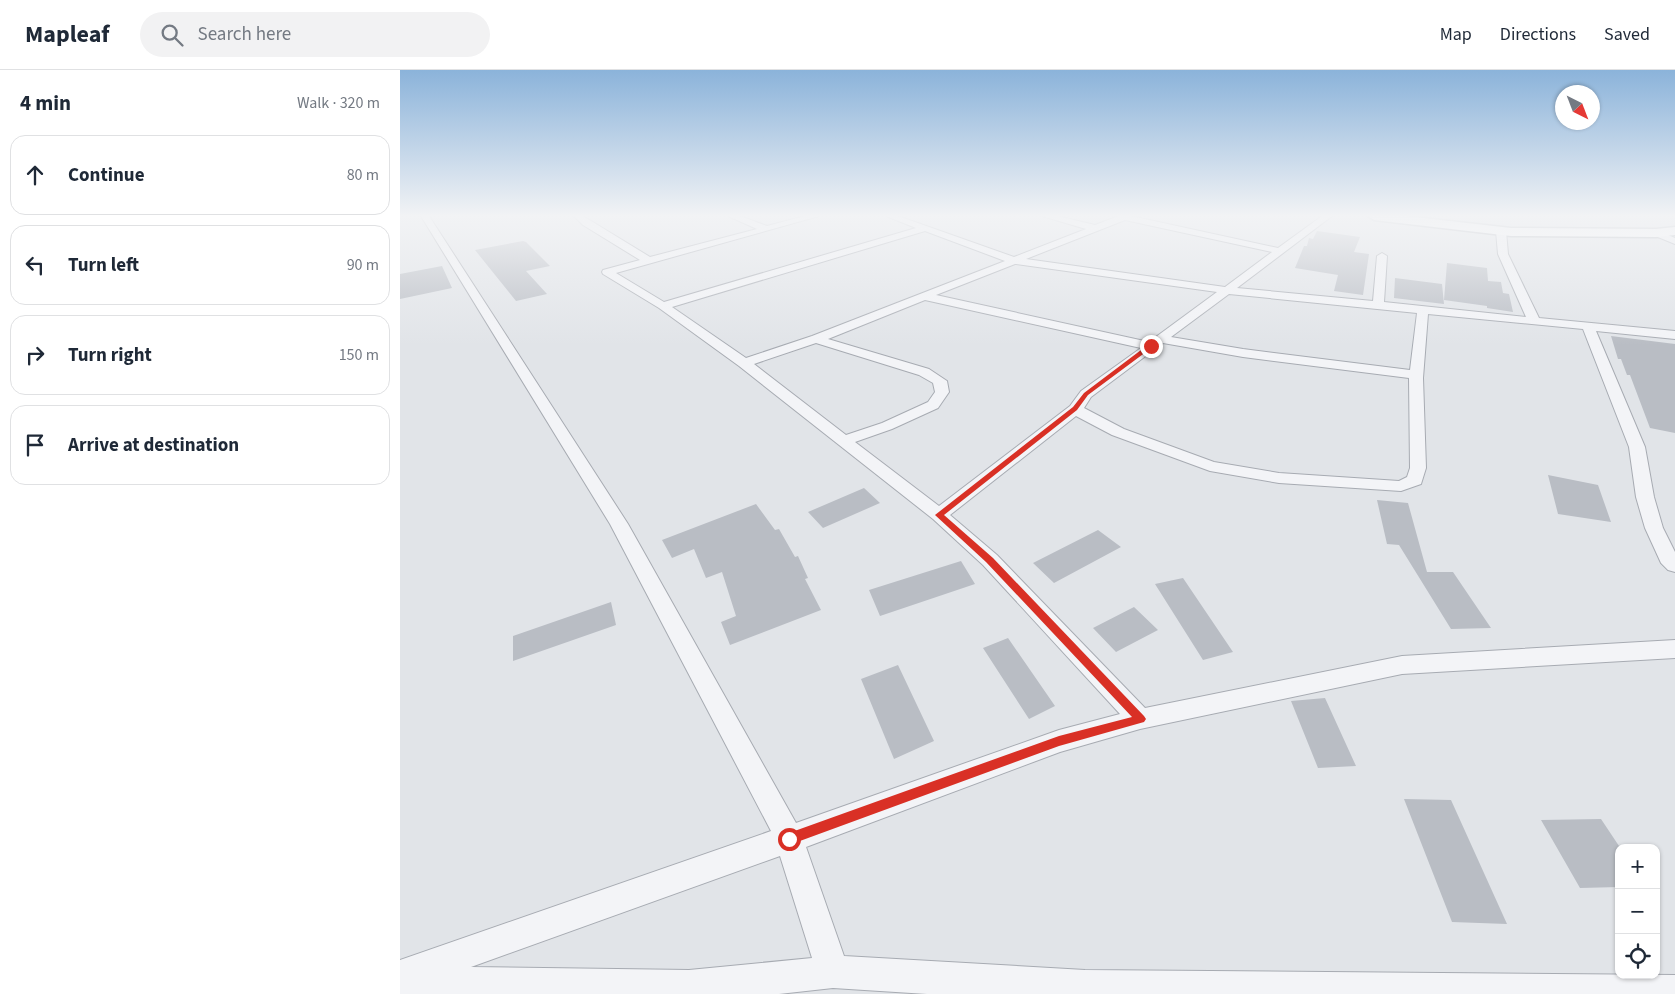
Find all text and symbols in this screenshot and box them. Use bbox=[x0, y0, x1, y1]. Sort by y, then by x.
search box bbox=[140, 12, 490, 57]
text: Mapleaf bbox=[25, 17, 110, 52]
icon: search bbox=[158, 21, 186, 49]
text: Search here bbox=[198, 21, 291, 48]
text: Map bbox=[1440, 22, 1472, 47]
text: Directions bbox=[1500, 22, 1576, 47]
text: Saved bbox=[1604, 22, 1650, 47]
north arrow bbox=[1555, 85, 1600, 130]
text: 4 min bbox=[20, 88, 71, 118]
text: Walk · 320 m bbox=[297, 92, 380, 114]
icon: ahead bbox=[21, 161, 49, 189]
text: Continue bbox=[68, 162, 145, 189]
text: 80 m bbox=[347, 164, 379, 186]
icon: left bbox=[21, 251, 49, 279]
text: Turn left bbox=[68, 252, 139, 279]
text: 90 m bbox=[347, 254, 379, 276]
route end bbox=[1140, 335, 1163, 358]
icon: right bbox=[21, 341, 49, 369]
text: Turn right bbox=[68, 342, 152, 369]
text: 150 m bbox=[339, 344, 379, 366]
icon: arrive bbox=[21, 431, 49, 459]
text: Arrive at destination bbox=[68, 432, 239, 459]
route start bbox=[778, 828, 801, 851]
map controls bbox=[1615, 844, 1660, 979]
button: + bbox=[1615, 844, 1660, 889]
button: − bbox=[1615, 889, 1660, 934]
button: locate bbox=[1615, 934, 1660, 979]

